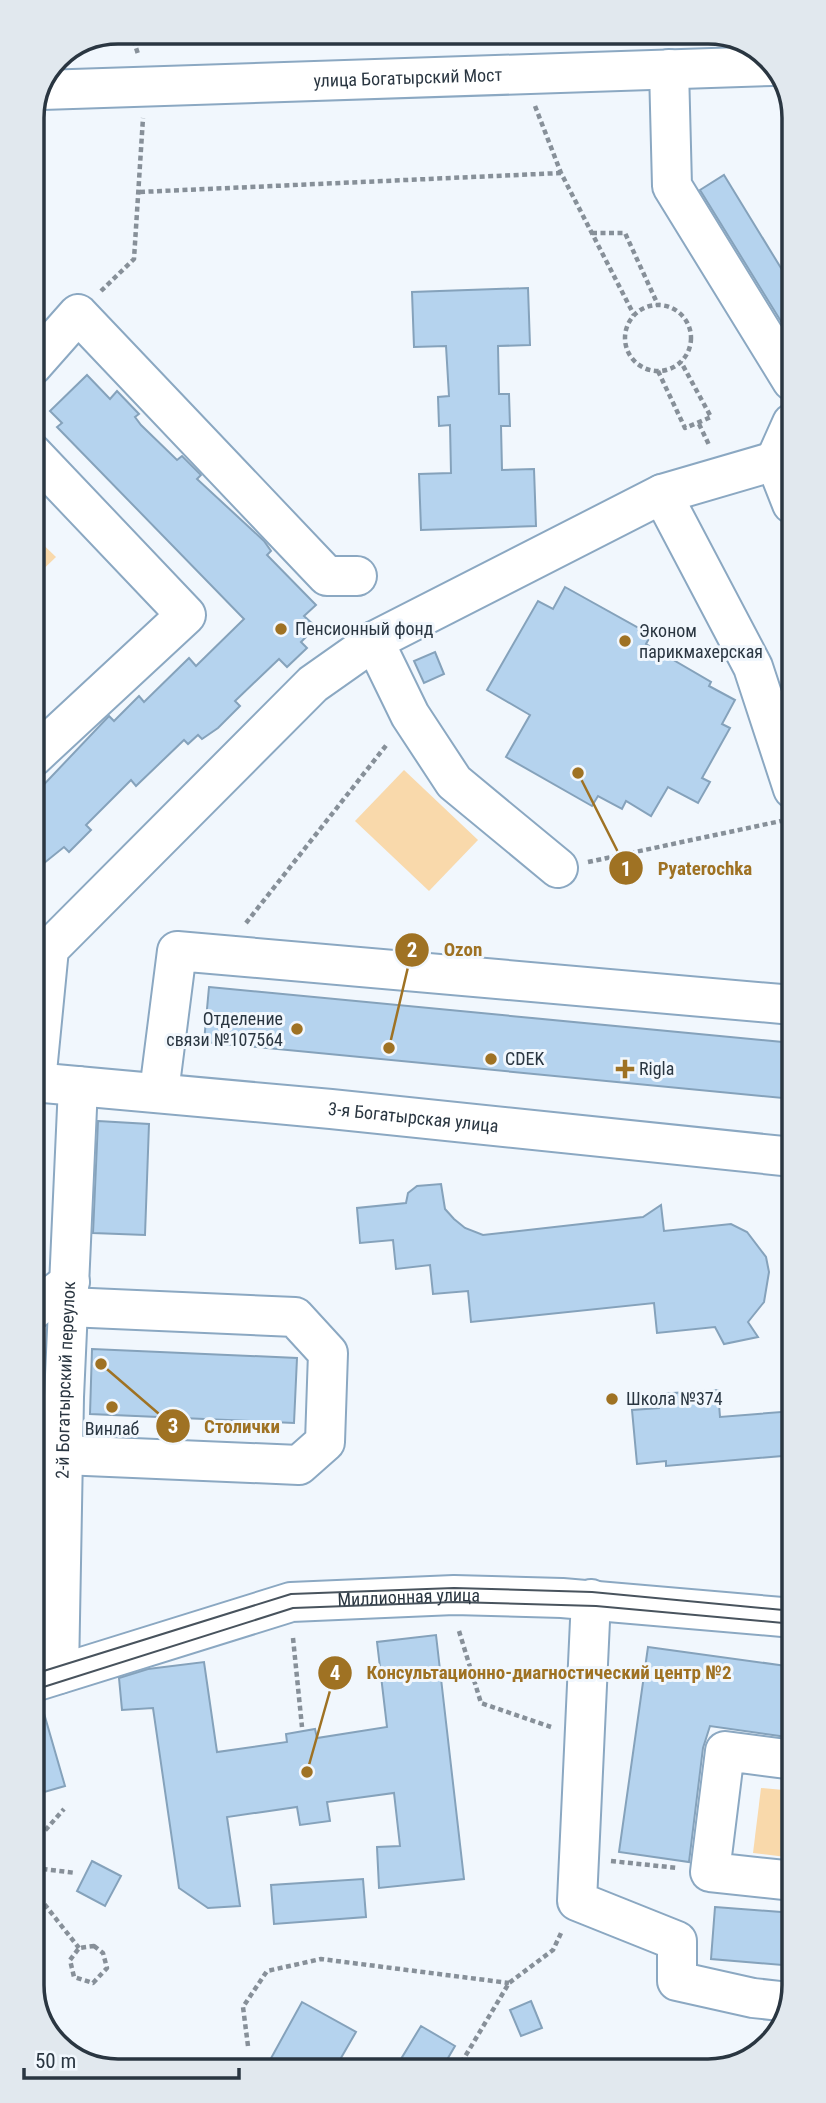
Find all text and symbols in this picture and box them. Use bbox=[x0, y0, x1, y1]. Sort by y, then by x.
street label: улица Богатырский Мост bbox=[313, 64, 503, 91]
place label: Пенсионный фонд bbox=[295, 618, 434, 639]
place label: Эконом парикмахерская bbox=[639, 620, 763, 662]
marker: Пенсионный фонд bbox=[273, 621, 289, 637]
marker: Эконом парикмахерская bbox=[617, 633, 633, 649]
callout: Pyaterochka bbox=[608, 848, 766, 888]
text: 1 bbox=[621, 857, 631, 881]
text: Pyaterochka bbox=[658, 857, 752, 880]
callout: Ozon bbox=[394, 930, 496, 970]
text: 2 bbox=[407, 938, 417, 962]
text: Ozon bbox=[444, 938, 482, 961]
place label: Отделение связи №107564 bbox=[166, 1008, 283, 1050]
marker: Отделение связи №107564 bbox=[289, 1021, 305, 1037]
place label: CDEK bbox=[505, 1048, 544, 1069]
marker: CDEK bbox=[483, 1051, 499, 1067]
place label: Rigla bbox=[639, 1058, 674, 1079]
marker: Rigla bbox=[617, 1061, 633, 1077]
street label: 3-я Богатырская улица bbox=[327, 1098, 500, 1136]
street label: 2-й Богатырский переулок bbox=[52, 1280, 79, 1479]
place label: Школа №374 bbox=[626, 1388, 723, 1409]
marker: Школа №374 bbox=[604, 1391, 620, 1407]
marker: Винлаб bbox=[104, 1399, 120, 1415]
callout: Столички bbox=[155, 1406, 294, 1446]
text: 3 bbox=[168, 1414, 178, 1438]
text: Столички bbox=[204, 1415, 280, 1438]
place label: Винлаб bbox=[85, 1418, 140, 1439]
street label: Миллионная улица bbox=[337, 1584, 480, 1610]
callout: Консультационно-диагностический центр №2 bbox=[317, 1653, 745, 1693]
text: 4 bbox=[330, 1661, 340, 1685]
text: Консультационно-диагностический центр №2 bbox=[366, 1661, 732, 1684]
scale bar bbox=[24, 2036, 240, 2080]
text: 50 m bbox=[35, 2049, 76, 2073]

